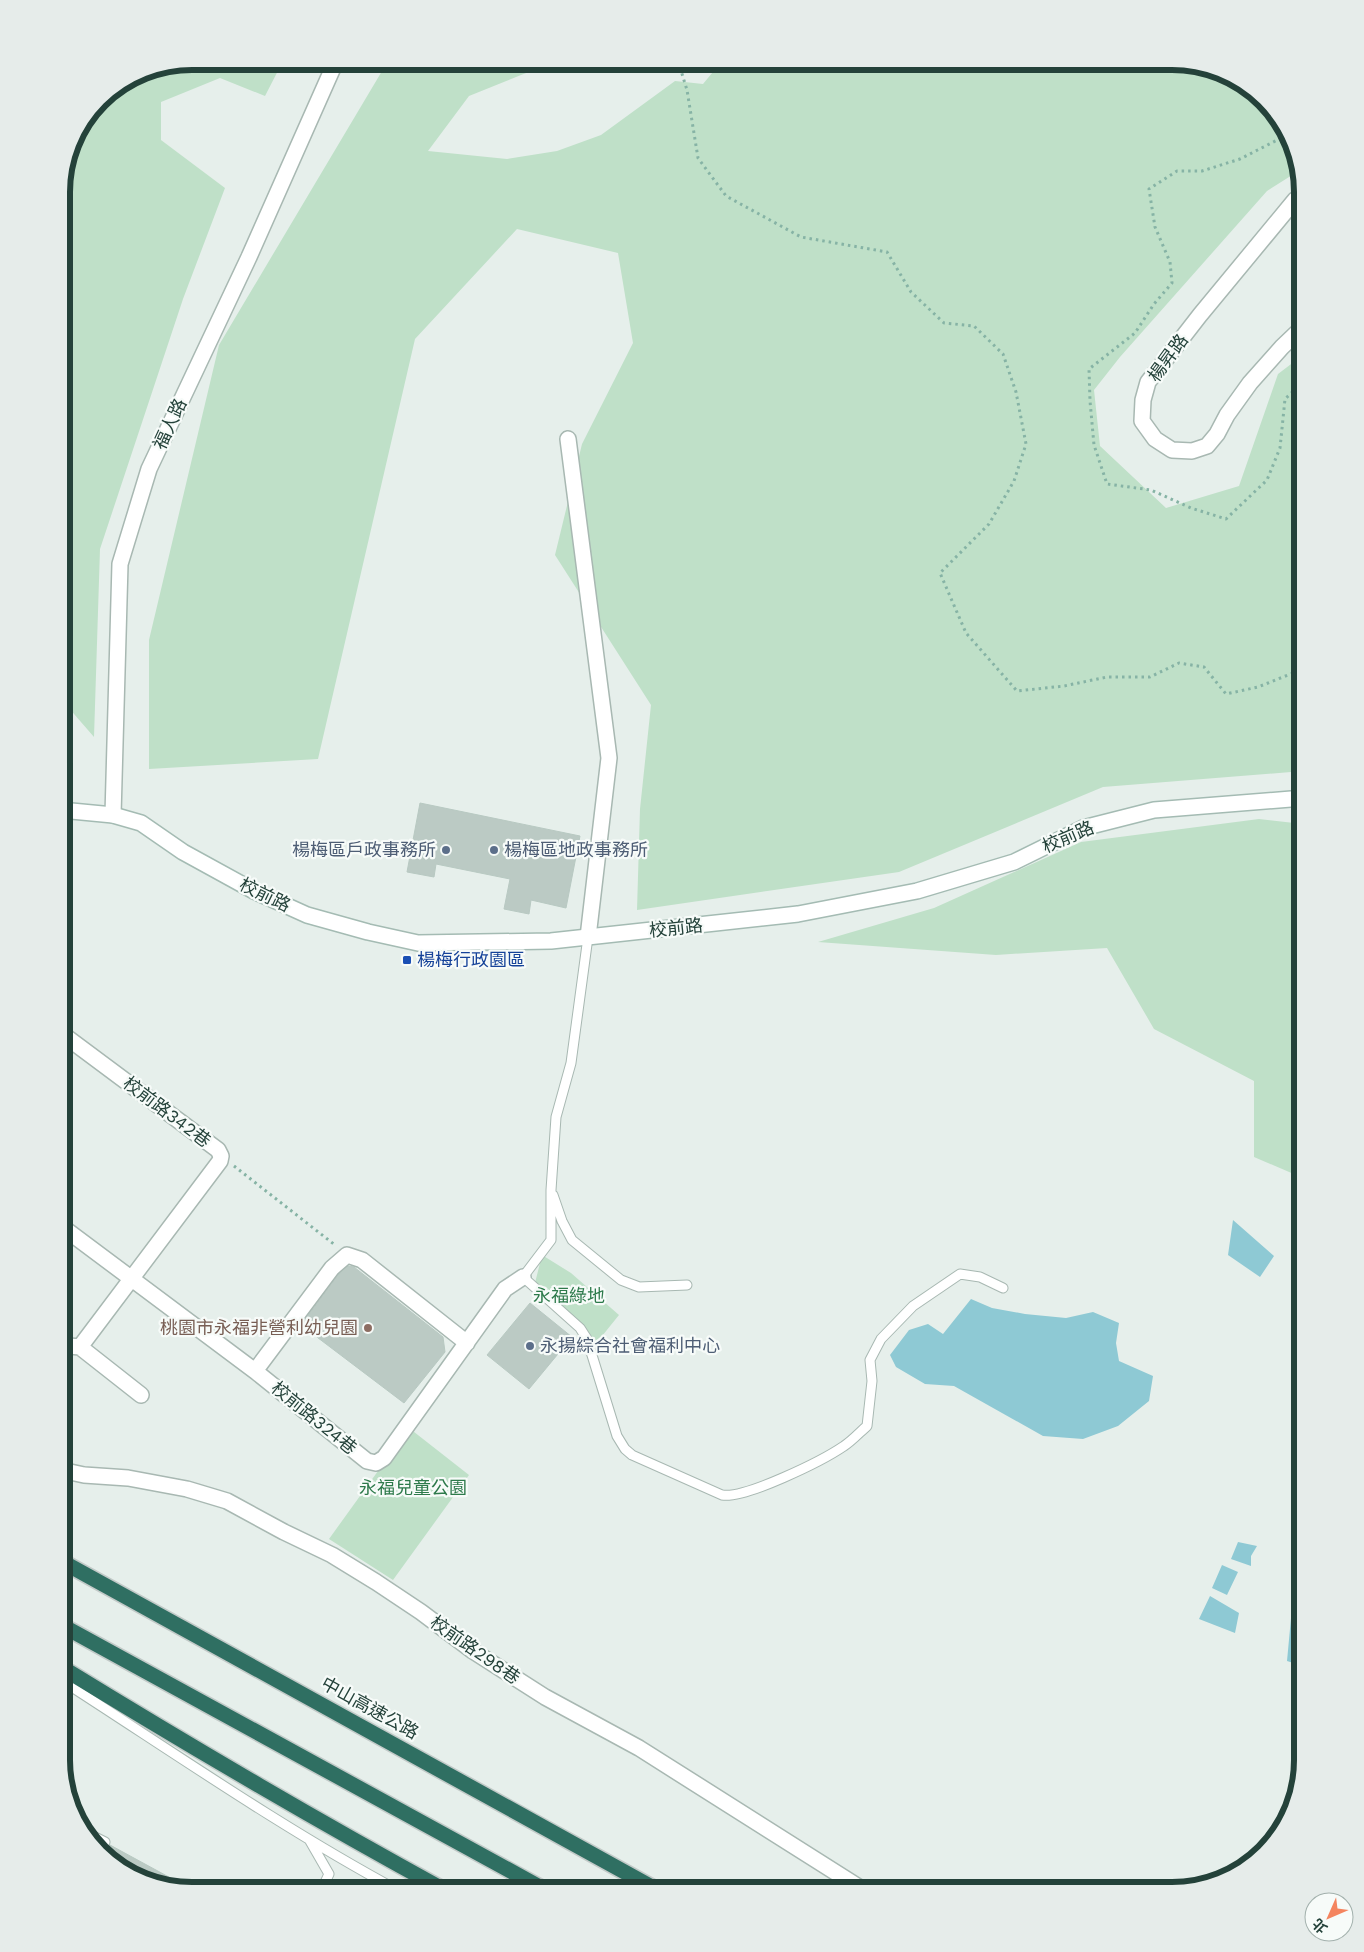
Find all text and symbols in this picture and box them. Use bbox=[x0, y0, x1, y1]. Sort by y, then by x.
street label: 楊昇路 bbox=[1143, 330, 1192, 386]
street label: 福人路 bbox=[149, 395, 190, 453]
street label: 校前路 bbox=[1039, 816, 1097, 857]
place label: 楊梅區戶政事務所 bbox=[292, 839, 436, 860]
place label: 楊梅區地政事務所 bbox=[504, 839, 648, 860]
marker: 楊梅區戶政事務所 bbox=[440, 844, 452, 856]
marker: 楊梅區地政事務所 bbox=[488, 844, 500, 856]
street label: 校前路 bbox=[236, 873, 294, 916]
street label: 校前路 bbox=[648, 914, 704, 941]
place label: 楊梅行政園區 bbox=[417, 949, 525, 970]
marker: 楊梅行政園區 bbox=[401, 954, 413, 966]
street label: 校前路342巷 bbox=[119, 1072, 215, 1151]
park label: 永福綠地 bbox=[533, 1285, 605, 1306]
place label: 桃園市永福非營利幼兒園 bbox=[160, 1317, 358, 1338]
marker: 桃園市永福非營利幼兒園 bbox=[362, 1322, 374, 1334]
place label: 永揚綜合社會福利中心 bbox=[540, 1335, 720, 1356]
marker: 永揚綜合社會福利中心 bbox=[524, 1340, 536, 1352]
street label: 校前路324巷 bbox=[268, 1377, 361, 1458]
park label: 永福兒童公園 bbox=[359, 1477, 467, 1498]
street label: 校前路298巷 bbox=[426, 1611, 524, 1688]
street label: 中山高速公路 bbox=[318, 1672, 423, 1743]
north arrow bbox=[1304, 1892, 1354, 1942]
text: 北 bbox=[1309, 1916, 1330, 1937]

